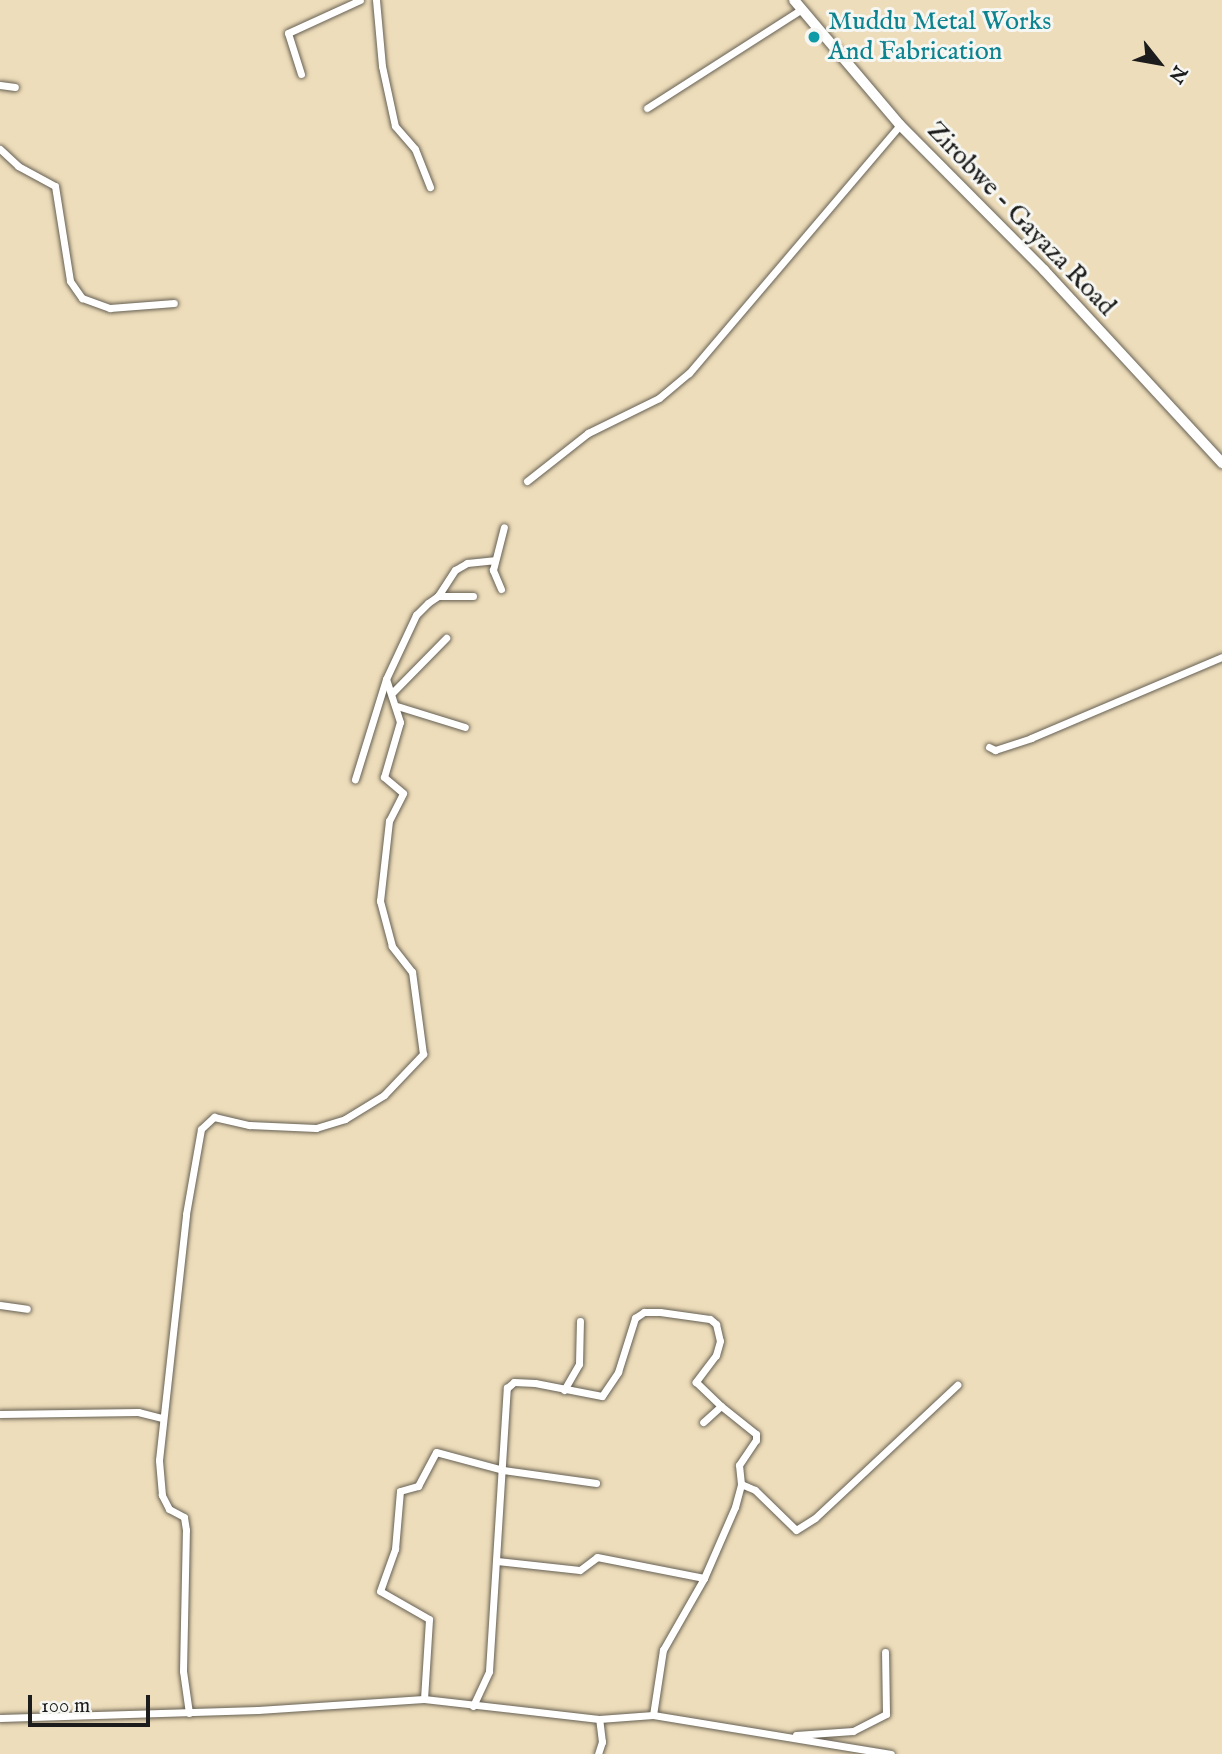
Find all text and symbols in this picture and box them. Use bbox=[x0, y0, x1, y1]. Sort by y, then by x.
place label: Muddu Metal Works And Fabrication bbox=[828, 6, 1052, 68]
north arrow bbox=[1124, 28, 1194, 98]
marker: Muddu Metal Works And Fabrication bbox=[806, 29, 822, 45]
text: N bbox=[1162, 61, 1192, 87]
street label: Zirobwe - Gayaza Road bbox=[920, 115, 1122, 323]
scale bar bbox=[32, 1680, 154, 1724]
text: 100 m bbox=[41, 1693, 90, 1720]

